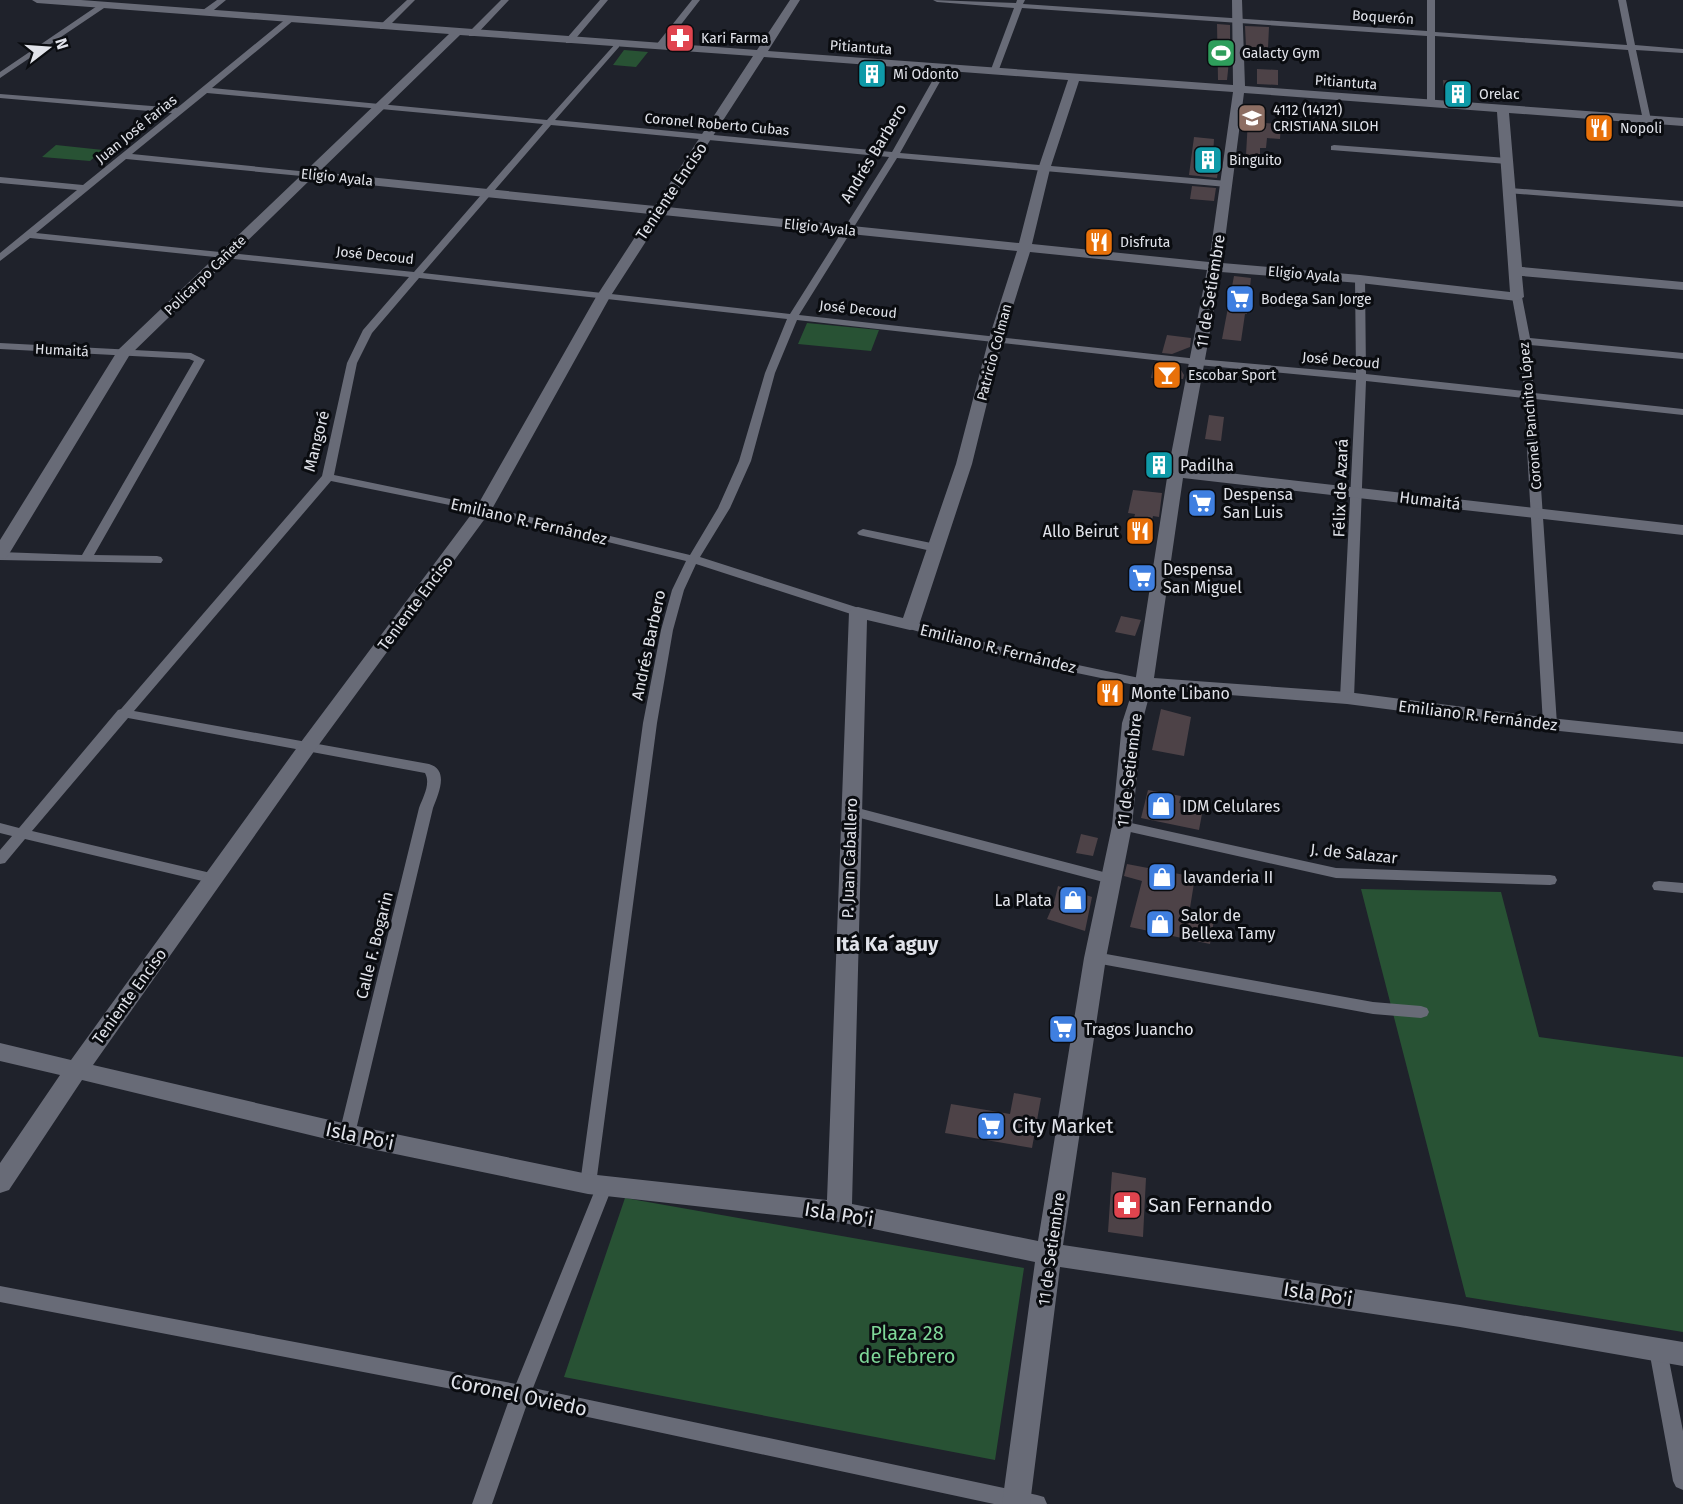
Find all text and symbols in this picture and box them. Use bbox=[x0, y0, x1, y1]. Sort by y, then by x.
street label: Boquerón bbox=[1351, 7, 1415, 28]
north arrow bbox=[18, 18, 78, 78]
pharmacy icon: Kari Farma bbox=[664, 22, 696, 54]
place label: Kari Farma bbox=[701, 30, 769, 47]
text: N bbox=[51, 36, 73, 52]
street label: Pitiantuta bbox=[829, 37, 893, 58]
sports icon: Galacty Gym bbox=[1205, 37, 1237, 69]
place label: Galacty Gym bbox=[1242, 45, 1320, 62]
building icon: Mi Odonto bbox=[856, 58, 888, 90]
place label: Mi Odonto bbox=[893, 66, 959, 83]
street label: Pitiantuta bbox=[1314, 72, 1378, 93]
building icon: Orelac bbox=[1442, 78, 1474, 110]
place label: Orelac bbox=[1479, 86, 1520, 103]
street label: Juan José Farias bbox=[92, 91, 181, 167]
street label: Andrés Barbero bbox=[836, 100, 910, 206]
school or university icon: 4112 (14121) CRISTIANA SILOH bbox=[1236, 102, 1268, 134]
place label: 4112 (14121) CRISTIANA SILOH bbox=[1273, 102, 1379, 135]
street label: Coronel Roberto Cubas bbox=[644, 110, 790, 139]
restaurant icon: Nopoli bbox=[1583, 112, 1615, 144]
place label: Nopoli bbox=[1620, 120, 1662, 137]
street label: Teniente Enciso bbox=[632, 139, 711, 244]
building icon: Binguito bbox=[1192, 144, 1224, 176]
place label: Binguito bbox=[1229, 152, 1282, 169]
street label: Eligio Ayala bbox=[300, 165, 374, 190]
street label: Eligio Ayala bbox=[783, 215, 857, 240]
restaurant icon: Disfruta bbox=[1083, 226, 1115, 258]
street label: Policarpo Cañete bbox=[161, 232, 250, 319]
street label: 11 de Setiembre bbox=[1192, 233, 1229, 349]
place label: Disfruta bbox=[1120, 234, 1170, 251]
street label: José Decoud bbox=[335, 243, 415, 268]
street label: Eligio Ayala bbox=[1267, 263, 1341, 286]
supermarket icon: Bodega San Jorge bbox=[1224, 283, 1256, 315]
place label: Bodega San Jorge bbox=[1261, 291, 1372, 308]
street label: José Decoud bbox=[818, 297, 898, 322]
street label: Patricio Colman bbox=[973, 302, 1016, 402]
street label: Humaitá bbox=[35, 341, 89, 360]
street label: Coronel Panchito López bbox=[1516, 341, 1545, 490]
street label: José Decoud bbox=[1301, 349, 1381, 372]
bar icon: Escobar Sport bbox=[1151, 359, 1183, 391]
place label: Escobar Sport bbox=[1188, 367, 1277, 384]
street label: Mangoré bbox=[300, 409, 333, 474]
street label: Félix de Azará bbox=[1329, 438, 1352, 538]
building icon: Padilha bbox=[1143, 449, 1175, 481]
place label: Padilha bbox=[1180, 456, 1234, 475]
place label: Despensa San Luis bbox=[1223, 485, 1293, 522]
supermarket icon: Despensa San Luis bbox=[1186, 487, 1218, 519]
street label: Humaitá bbox=[1398, 487, 1462, 514]
street label: Emiliano R. Fernández bbox=[449, 494, 609, 549]
restaurant icon: Allo Beirut bbox=[1124, 515, 1156, 547]
place label: Allo Beirut bbox=[1043, 522, 1119, 541]
street label: Teniente Enciso bbox=[374, 552, 457, 654]
place label: Despensa San Miguel bbox=[1163, 560, 1242, 597]
supermarket icon: Despensa San Miguel bbox=[1126, 562, 1158, 594]
street label: Andrés Barbero bbox=[628, 588, 669, 702]
street label: Emiliano R. Fernández bbox=[918, 620, 1078, 677]
restaurant icon: Monte Libano bbox=[1094, 677, 1126, 709]
place label: Monte Libano bbox=[1131, 684, 1230, 703]
street label: Emiliano R. Fernández bbox=[1397, 696, 1559, 735]
street label: 11 de Setiembre bbox=[1113, 712, 1146, 828]
shop icon: IDM Celulares bbox=[1145, 790, 1177, 822]
place label: IDM Celulares bbox=[1182, 797, 1280, 816]
street label: P. Juan Caballero bbox=[838, 798, 861, 919]
street label: J. de Salazar bbox=[1309, 839, 1399, 868]
shop icon: lavanderia II bbox=[1146, 861, 1178, 893]
place label: lavanderia II bbox=[1183, 868, 1273, 887]
shop icon: La Plata bbox=[1057, 884, 1089, 916]
street label: Calle F. Bogarin bbox=[352, 889, 397, 1001]
place label: La Plata bbox=[994, 891, 1052, 910]
place label: Salor de Bellexa Tamy bbox=[1181, 906, 1276, 943]
shop icon: Salor de Bellexa Tamy bbox=[1144, 908, 1176, 940]
district label: Itá Ka´aguy bbox=[836, 932, 939, 956]
street label: Teniente Enciso bbox=[88, 945, 170, 1048]
supermarket icon: Tragos Juancho bbox=[1047, 1013, 1079, 1045]
place label: Tragos Juancho bbox=[1084, 1020, 1194, 1039]
supermarket icon: City Market bbox=[975, 1110, 1007, 1142]
place label: City Market bbox=[1012, 1114, 1114, 1138]
street label: Isla Po'i bbox=[323, 1117, 397, 1155]
pharmacy icon: San Fernando bbox=[1111, 1189, 1143, 1221]
street label: 11 de Setiembre bbox=[1034, 1191, 1069, 1307]
place label: San Fernando bbox=[1148, 1193, 1273, 1217]
street label: Isla Po'i bbox=[803, 1197, 875, 1231]
street label: Isla Po'i bbox=[1282, 1277, 1354, 1311]
park label: Plaza 28 de Febrero bbox=[859, 1321, 955, 1368]
street label: Coronel Oviedo bbox=[449, 1369, 589, 1421]

